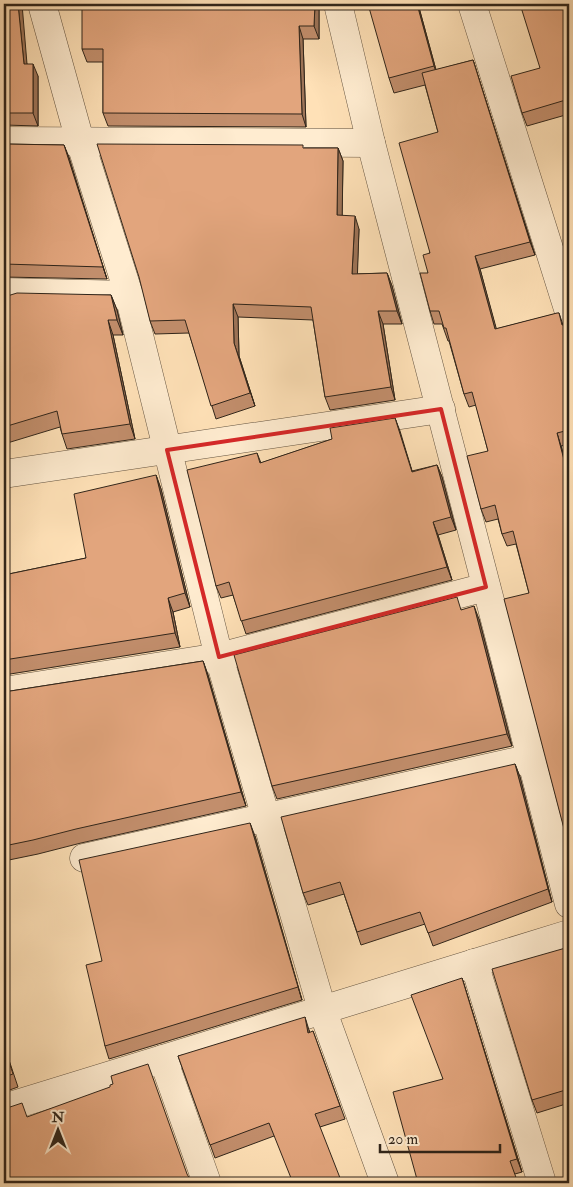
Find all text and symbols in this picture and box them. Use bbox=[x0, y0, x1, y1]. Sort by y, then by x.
north arrow bbox=[32, 1104, 82, 1154]
text: N bbox=[51, 1109, 65, 1126]
scale bar bbox=[380, 1122, 500, 1154]
text: 20 m bbox=[388, 1130, 418, 1149]

